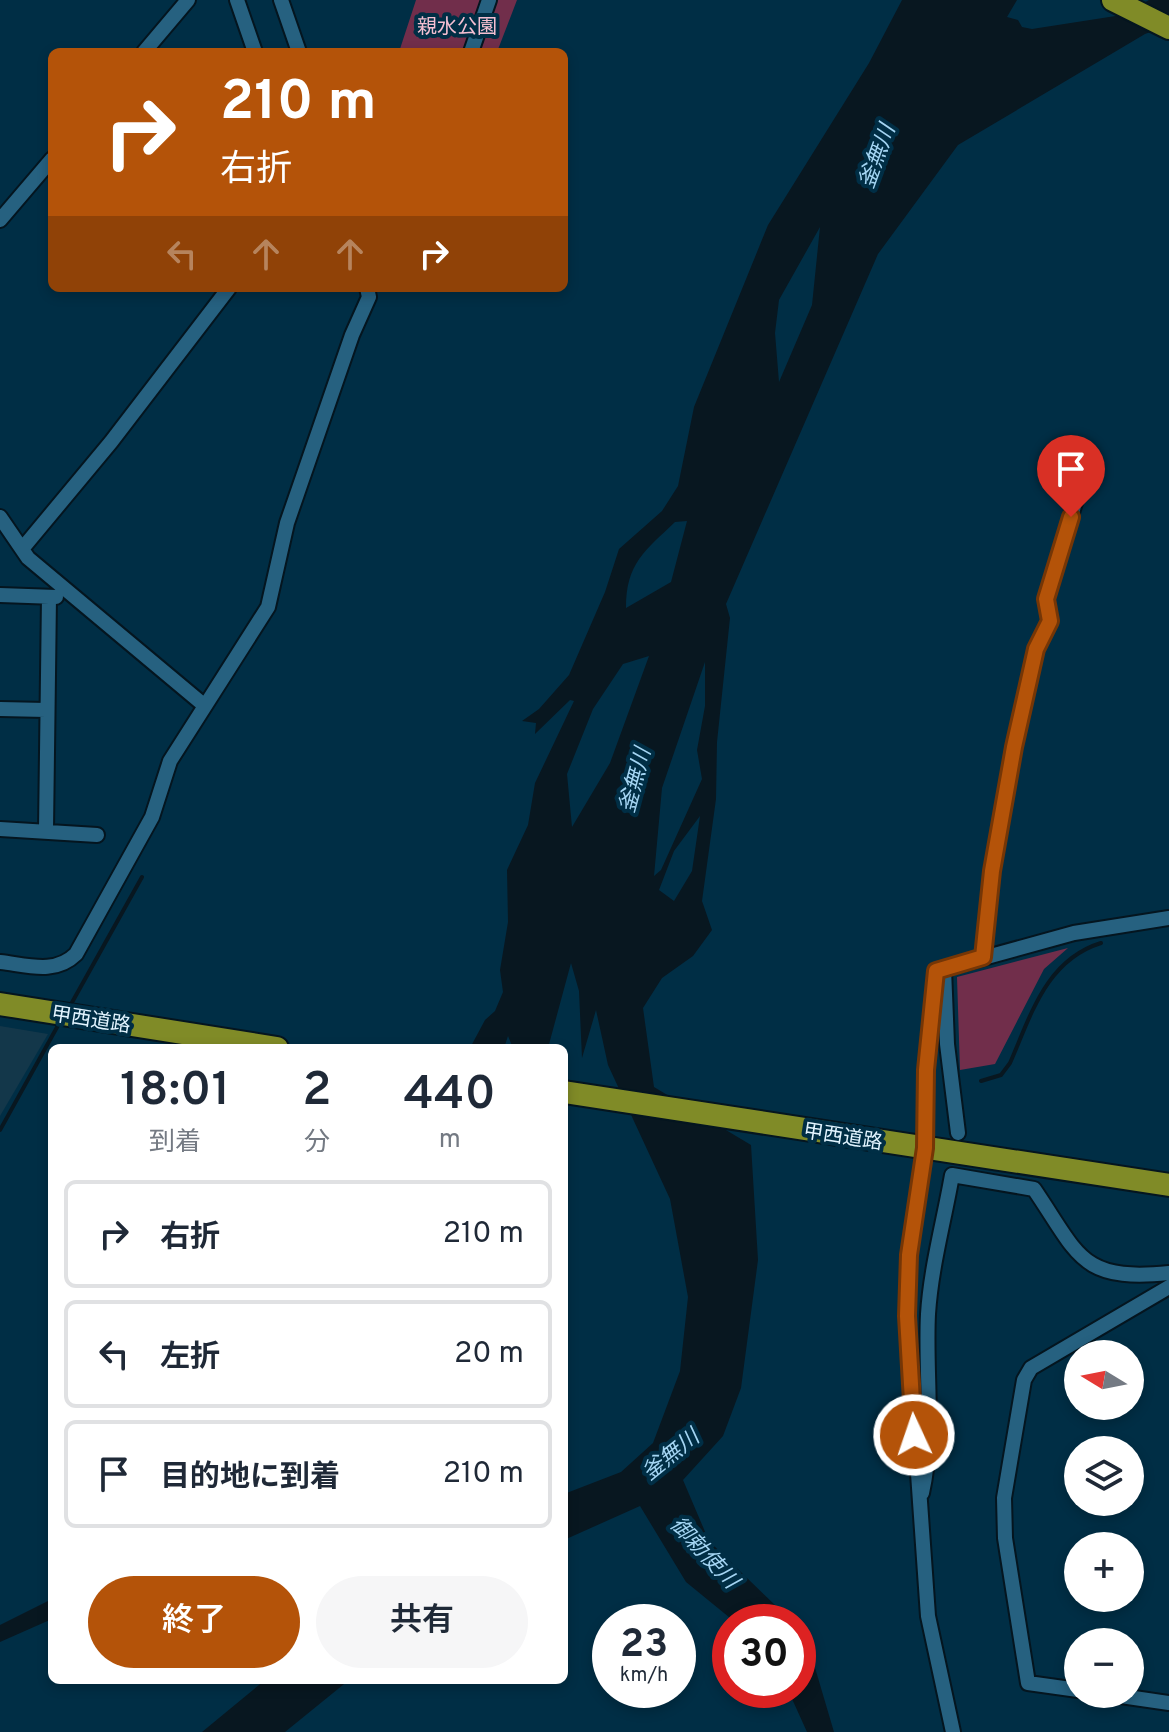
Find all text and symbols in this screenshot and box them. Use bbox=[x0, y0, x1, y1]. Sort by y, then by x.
park label: 親水公園 bbox=[417, 15, 497, 41]
text: 210 m bbox=[220, 69, 377, 139]
icon: right bbox=[88, 80, 192, 184]
water label: 釜無川 bbox=[854, 119, 903, 192]
text: 右折 bbox=[220, 148, 292, 194]
icon: left bbox=[160, 232, 204, 276]
icon: ahead bbox=[244, 232, 288, 276]
icon: ahead bbox=[328, 232, 372, 276]
icon: right bbox=[412, 232, 456, 276]
pin bbox=[1037, 435, 1105, 517]
icon: arrive bbox=[1049, 447, 1093, 491]
water label: 釜無川 bbox=[615, 743, 659, 816]
street label: 甲西道路 bbox=[49, 1002, 132, 1040]
text: 18:01 bbox=[120, 1062, 230, 1122]
text: 2 bbox=[302, 1062, 332, 1122]
text: 440 bbox=[404, 1066, 496, 1126]
street label: 甲西道路 bbox=[801, 1119, 884, 1157]
text: m bbox=[439, 1124, 461, 1157]
text: 到着 bbox=[149, 1127, 201, 1160]
text: 分 bbox=[304, 1127, 330, 1160]
icon: right bbox=[92, 1212, 136, 1256]
text: 210 m bbox=[443, 1216, 524, 1253]
text: 右折 bbox=[160, 1220, 220, 1257]
icon: left bbox=[92, 1332, 136, 1376]
text: 20 m bbox=[454, 1336, 524, 1373]
text: 左折 bbox=[160, 1340, 220, 1377]
north arrow bbox=[1064, 1340, 1144, 1420]
map controls bbox=[1064, 1340, 1144, 1708]
position arrow bbox=[872, 1393, 956, 1477]
water label: 釜無川 bbox=[637, 1423, 707, 1487]
button: layers bbox=[1064, 1436, 1144, 1516]
icon: arrive bbox=[92, 1452, 136, 1496]
text: 210 m bbox=[443, 1456, 524, 1493]
text: 目的地に到着 bbox=[160, 1460, 340, 1497]
water label: 御勅使川 bbox=[663, 1512, 744, 1597]
button: + bbox=[1064, 1532, 1144, 1612]
button: 終了 bbox=[88, 1576, 300, 1668]
button: 共有 bbox=[316, 1576, 528, 1668]
speed limit sign: 30 bbox=[712, 1604, 816, 1708]
text: 23 bbox=[620, 1621, 668, 1671]
button: − bbox=[1064, 1628, 1144, 1708]
text: km/h bbox=[620, 1663, 668, 1689]

